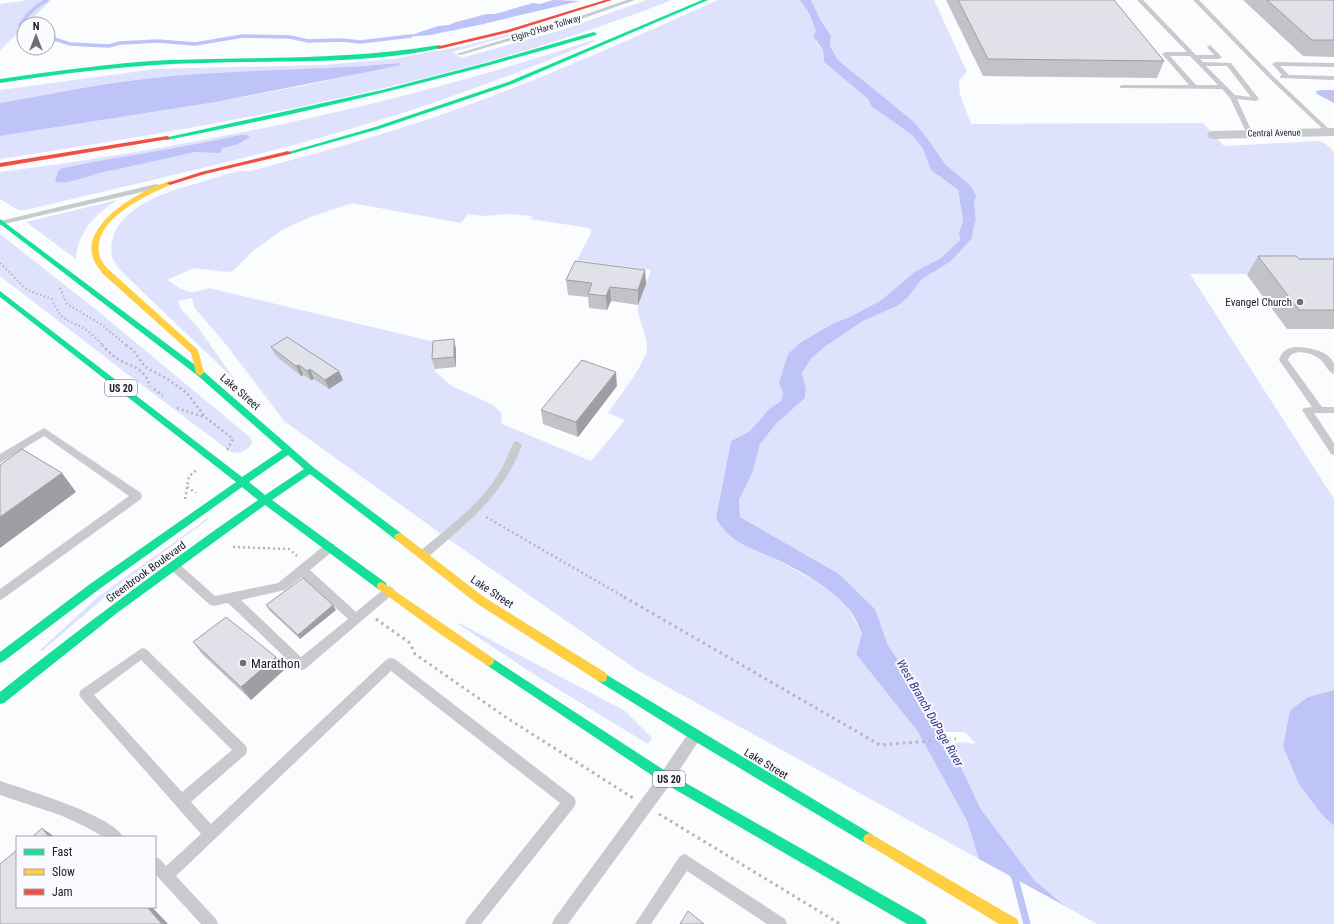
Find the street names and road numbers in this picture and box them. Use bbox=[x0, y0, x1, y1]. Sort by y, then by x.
street label: Elgin-O'Hare Tollway bbox=[510, 13, 582, 43]
street label: Central Avenue bbox=[1247, 128, 1301, 138]
street label: Lake Street bbox=[217, 371, 263, 413]
road number: US 20 bbox=[105, 380, 137, 396]
street label: Greenbrook Boulevard bbox=[103, 539, 189, 605]
street label: Lake Street bbox=[468, 573, 516, 611]
street label: Lake Street bbox=[742, 746, 790, 782]
road number: US 20 bbox=[653, 771, 685, 787]

